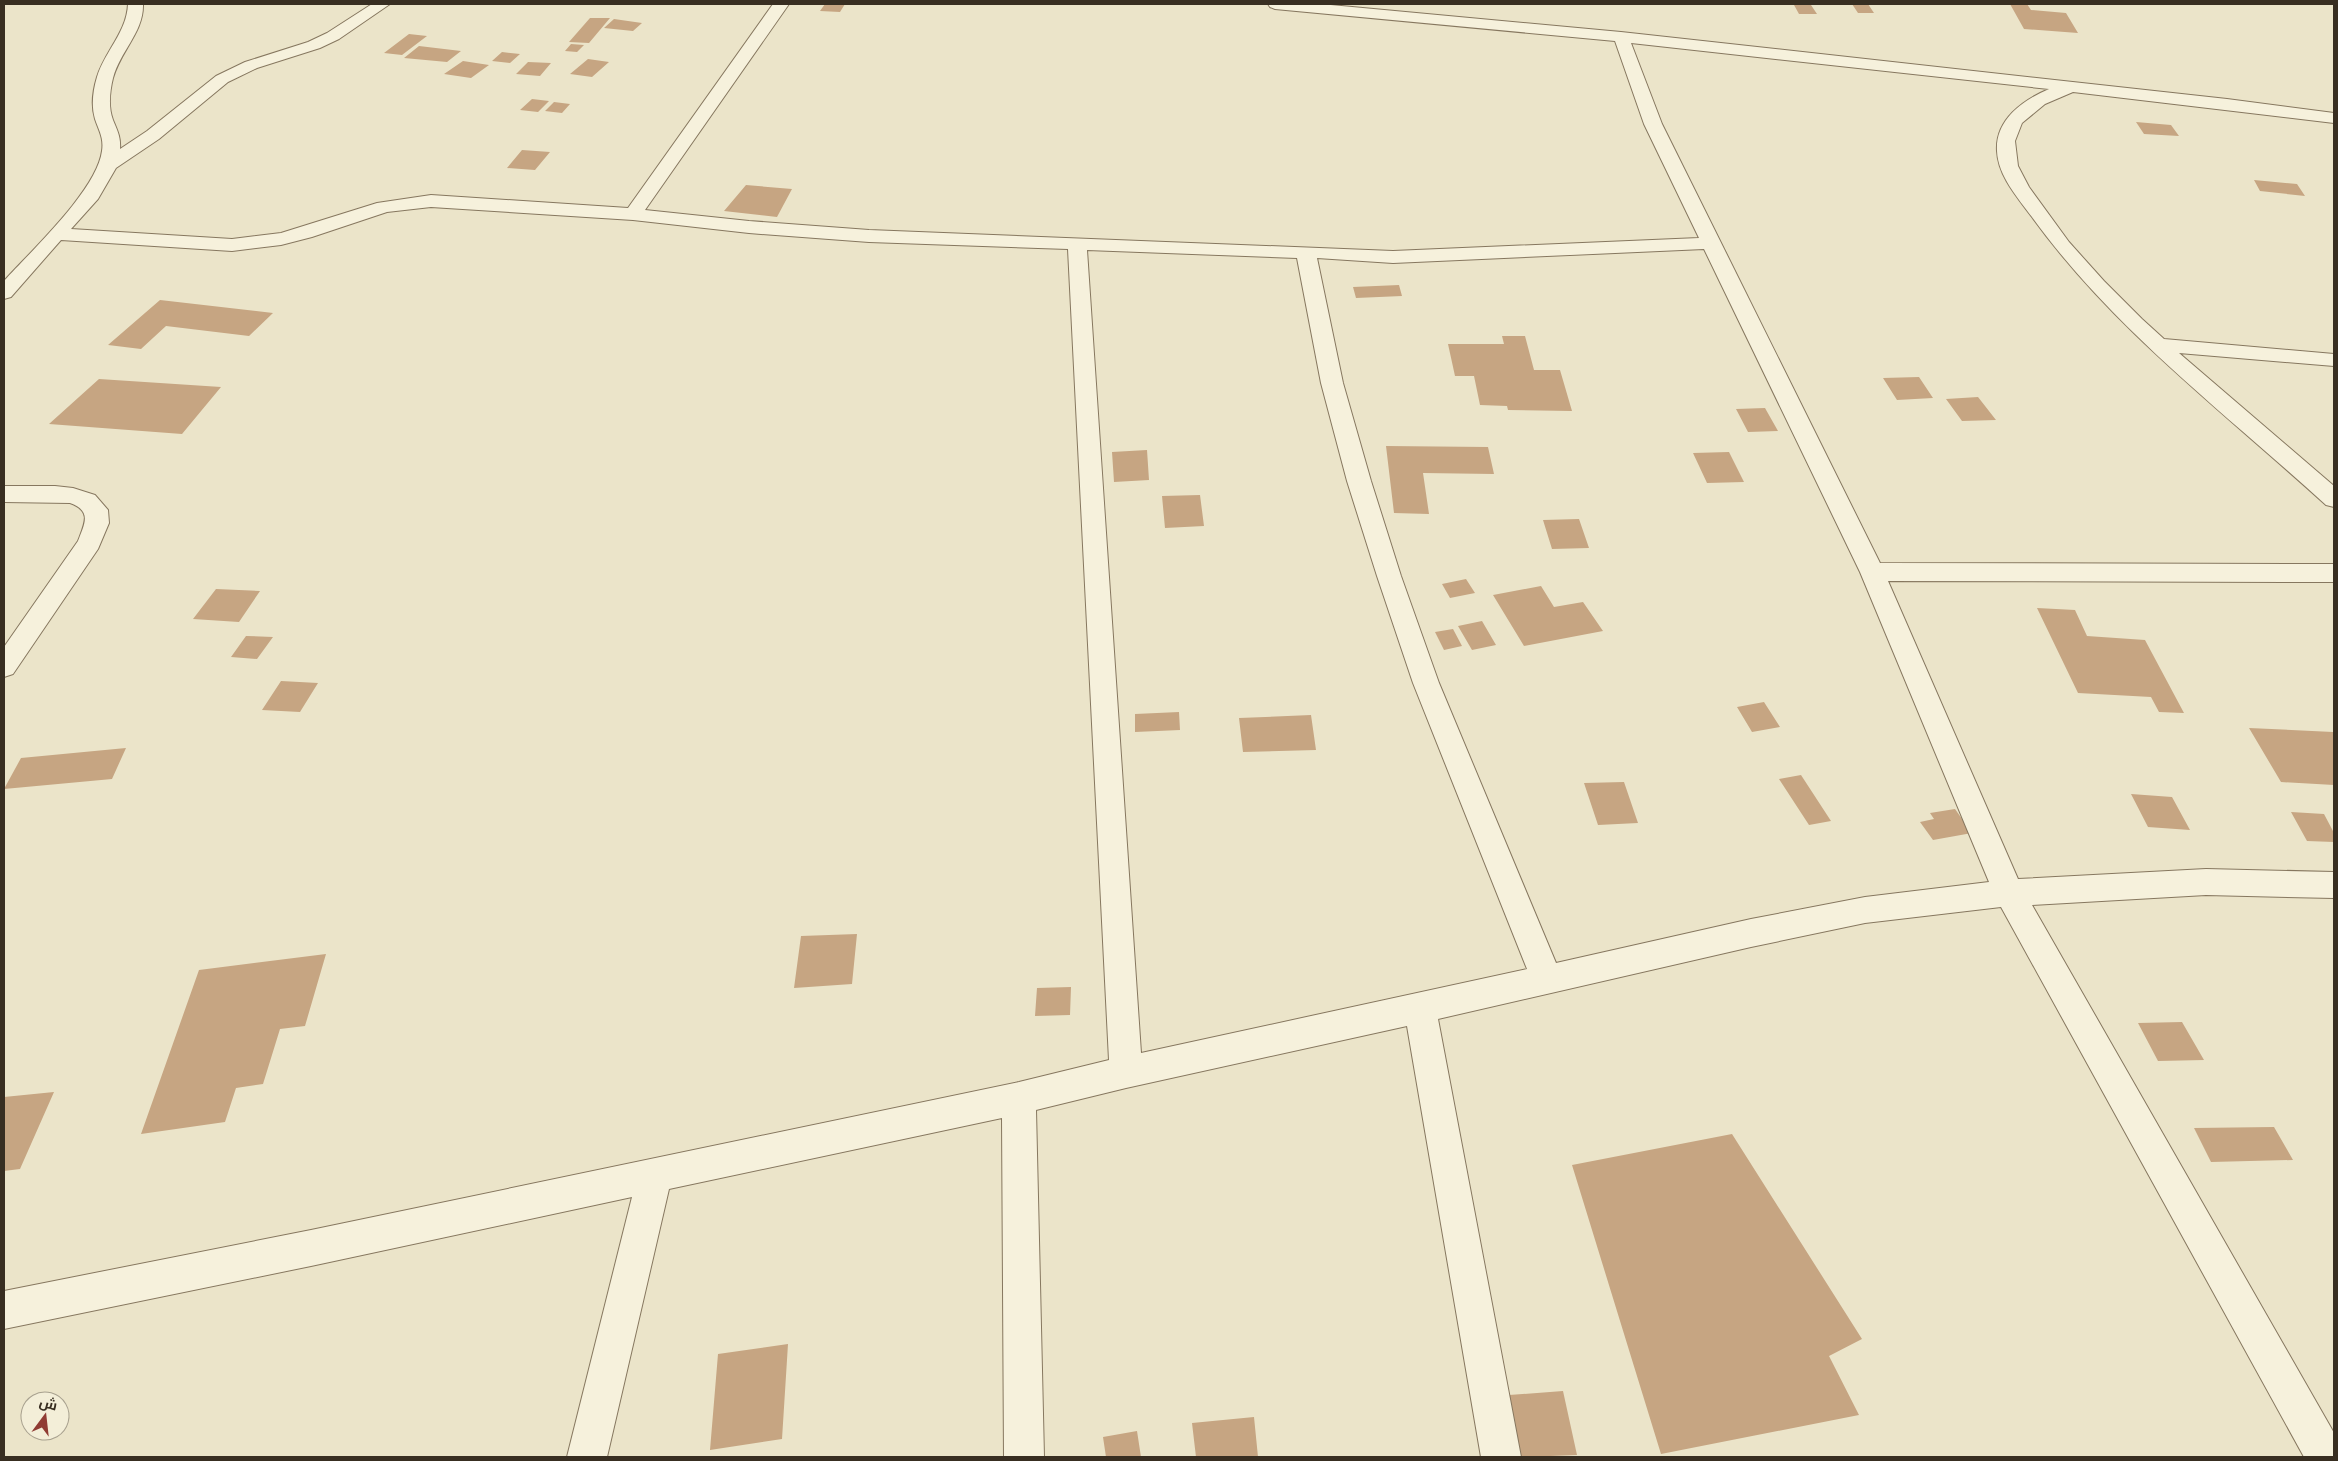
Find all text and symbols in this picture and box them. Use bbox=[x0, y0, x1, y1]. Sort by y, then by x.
north arrow bbox=[20, 1391, 70, 1441]
text: ش bbox=[37, 1393, 59, 1414]

